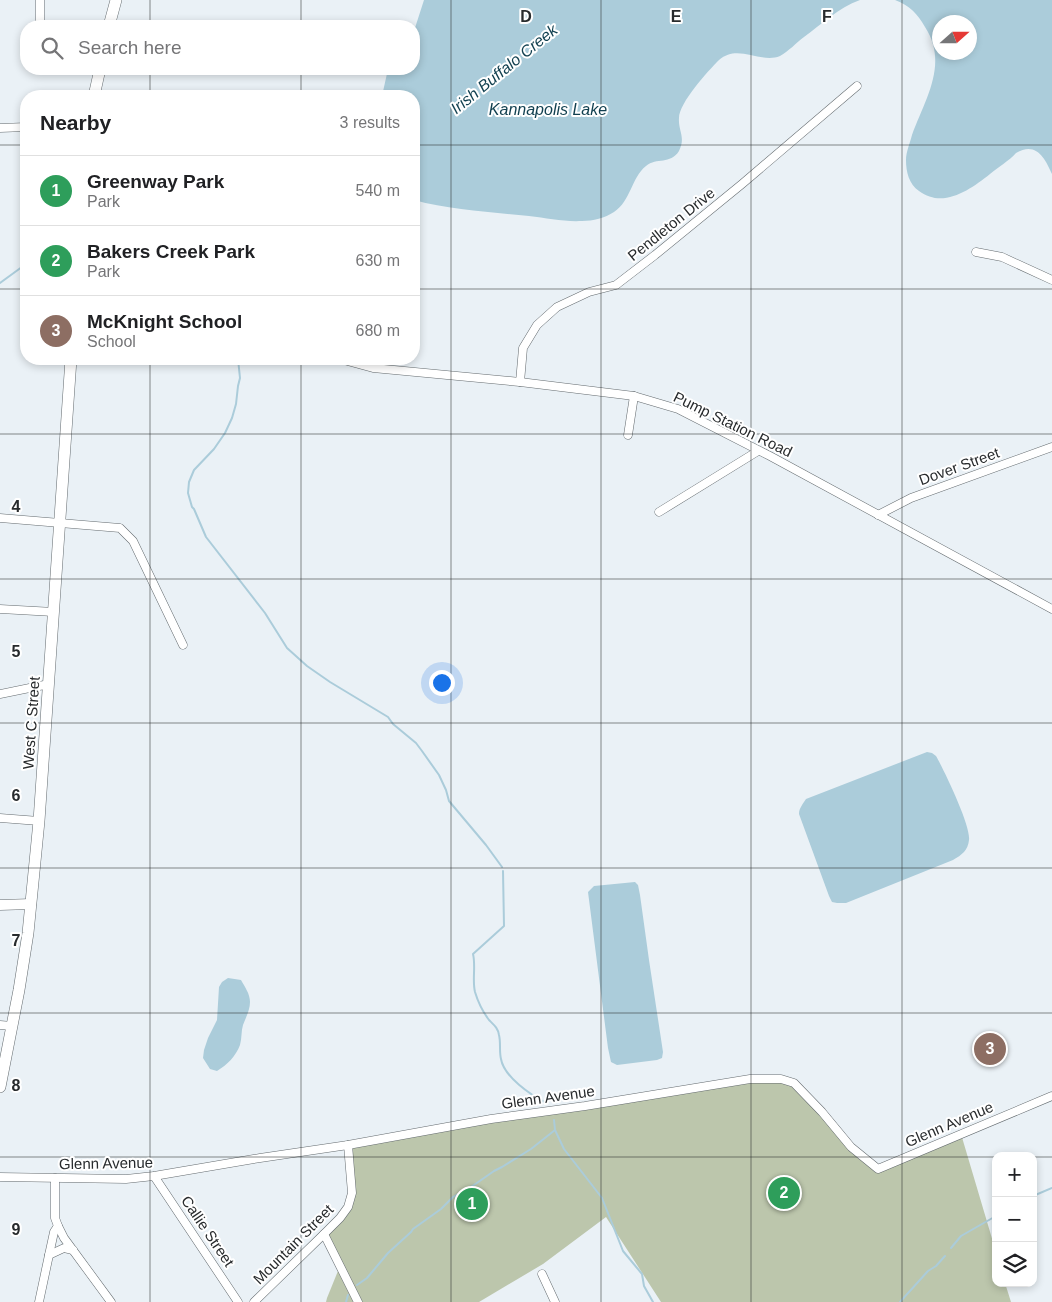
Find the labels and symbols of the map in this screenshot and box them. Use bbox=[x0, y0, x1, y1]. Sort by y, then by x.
text: D bbox=[520, 8, 532, 25]
text: E bbox=[671, 8, 682, 25]
text: F bbox=[822, 8, 832, 25]
north arrow bbox=[932, 15, 977, 60]
water label: Irish Buffalo Creek bbox=[448, 20, 561, 117]
water label: Kannapolis Lake bbox=[489, 101, 607, 118]
street label: Pendleton Drive bbox=[624, 184, 718, 264]
street label: Pump Station Road bbox=[671, 388, 795, 460]
street label: Dover Street bbox=[917, 443, 1002, 488]
text: 4 bbox=[12, 498, 21, 515]
text: 5 bbox=[12, 643, 21, 660]
your location bbox=[429, 670, 455, 696]
street label: West C Street bbox=[19, 675, 43, 770]
text: 6 bbox=[12, 787, 21, 804]
text: 7 bbox=[12, 932, 21, 949]
pin: 3 bbox=[974, 1030, 1006, 1068]
text: 8 bbox=[12, 1077, 21, 1094]
street label: Glenn Avenue bbox=[500, 1082, 596, 1112]
street label: Glenn Avenue bbox=[902, 1098, 996, 1150]
street label: Glenn Avenue bbox=[59, 1154, 153, 1172]
pin: 2 bbox=[768, 1174, 800, 1212]
pin: 1 bbox=[456, 1185, 488, 1223]
street label: Callie Street bbox=[178, 1192, 238, 1270]
street label: Mountain Street bbox=[250, 1200, 337, 1287]
text: 9 bbox=[12, 1221, 21, 1238]

